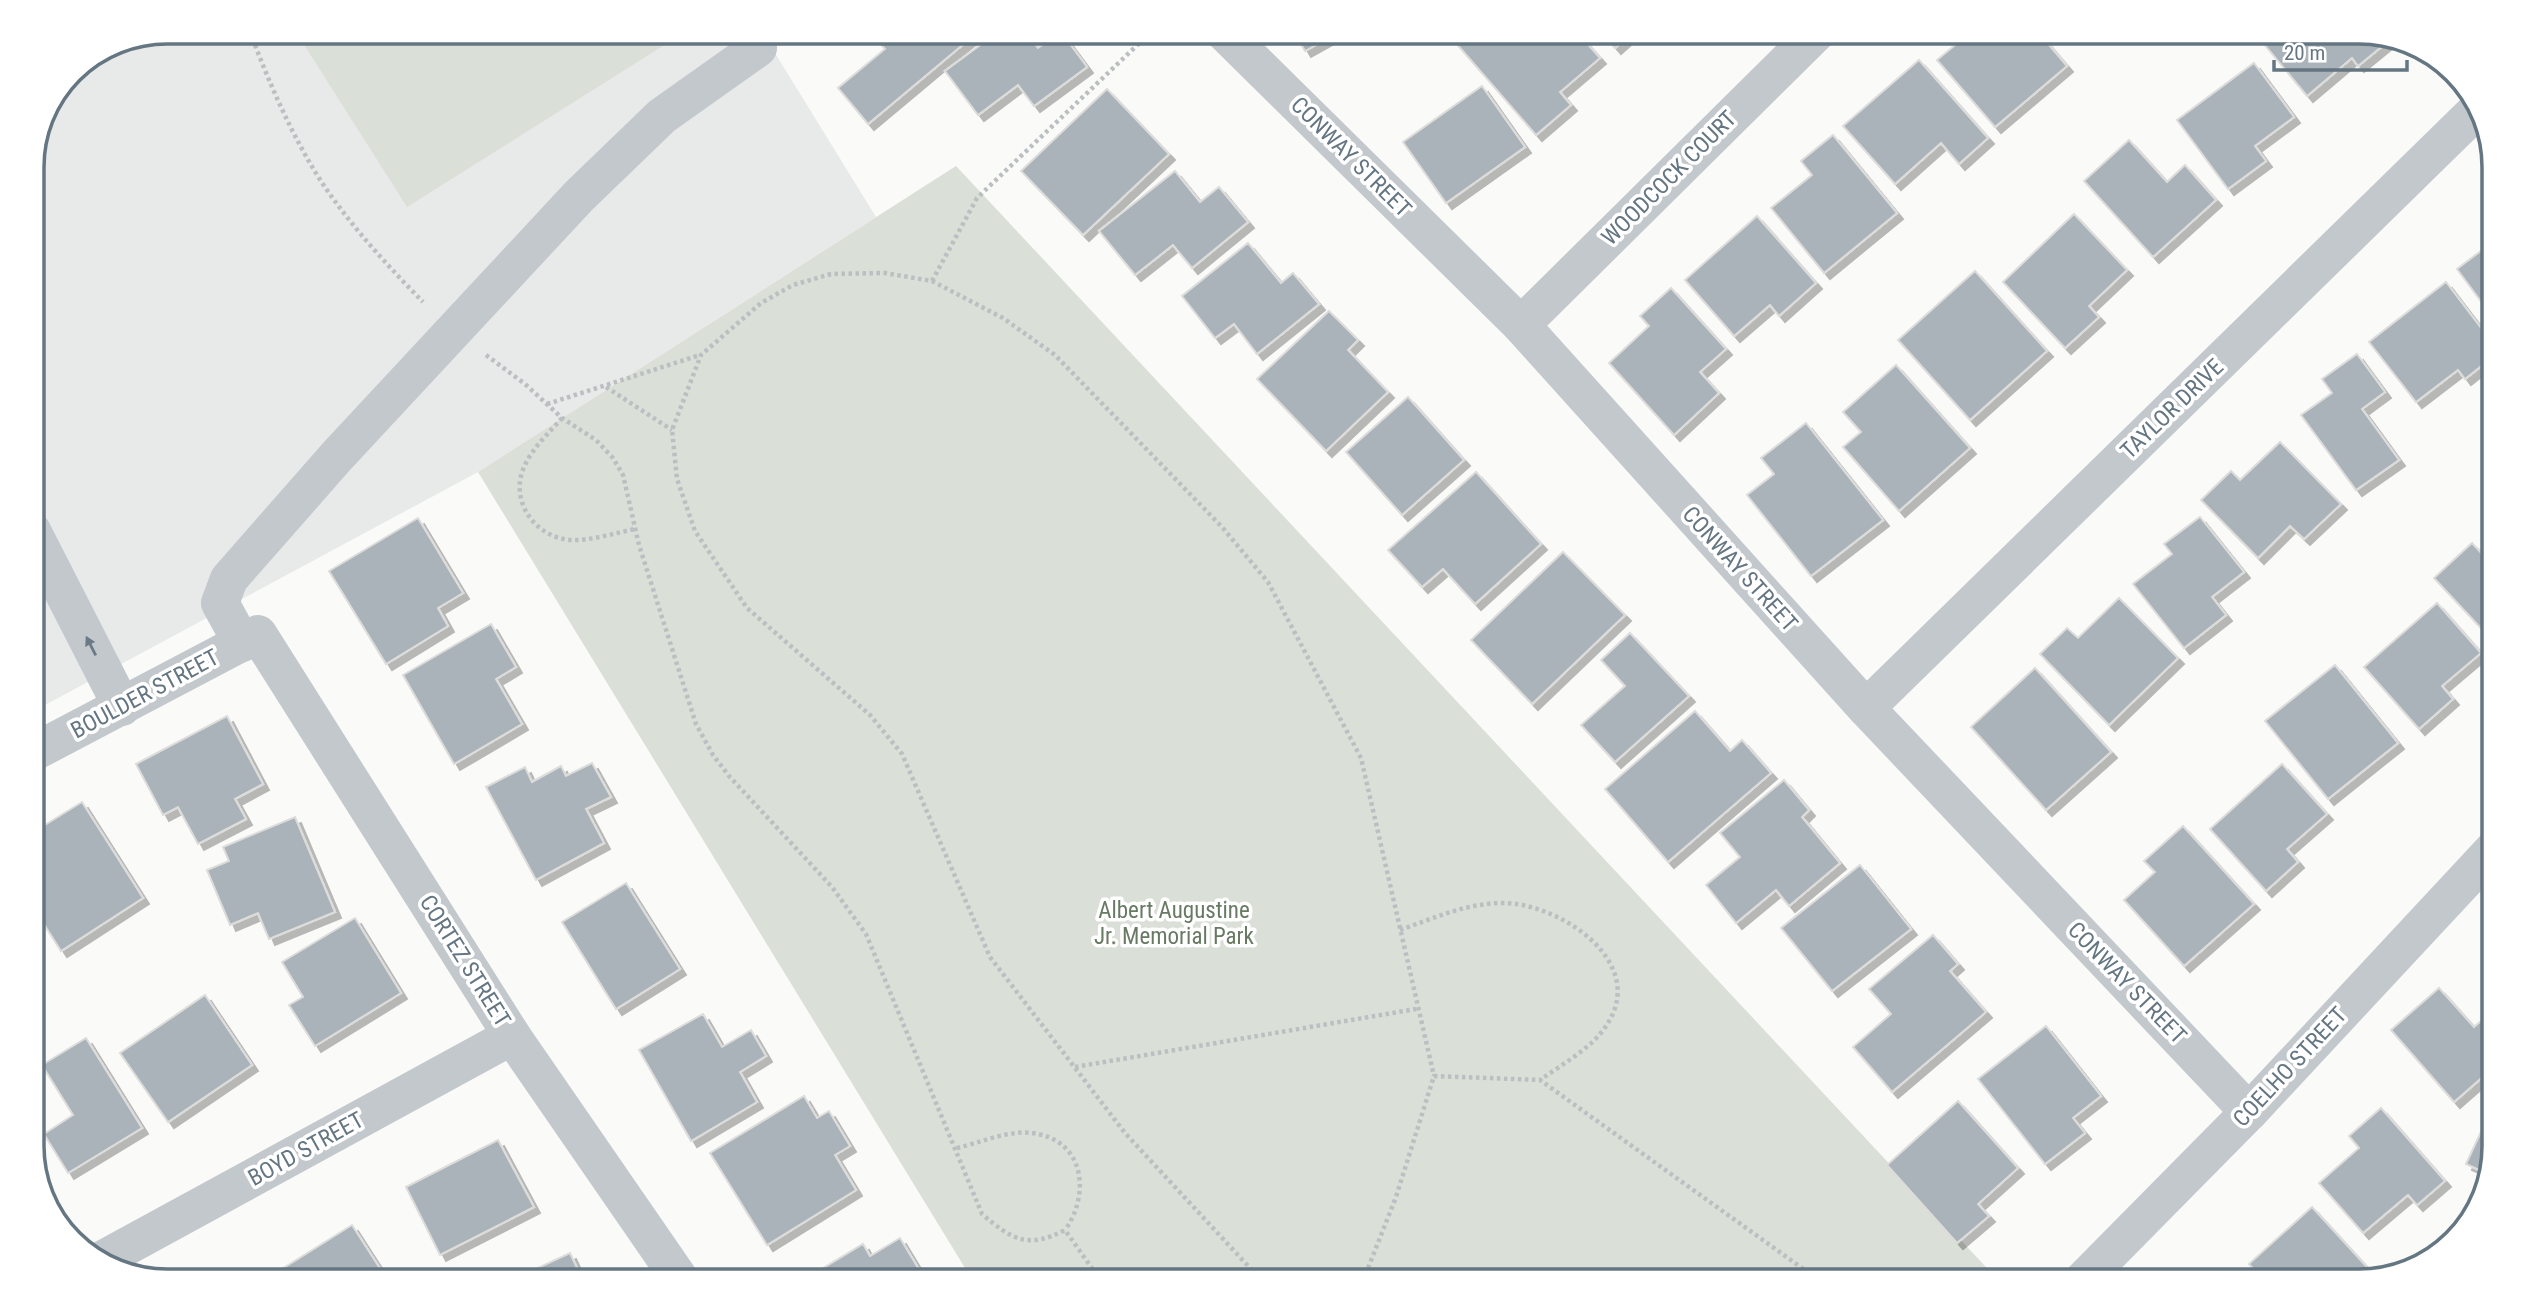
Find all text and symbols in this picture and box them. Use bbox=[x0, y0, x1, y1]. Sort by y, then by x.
scale bar bbox=[2274, 28, 2407, 72]
text: 20 m bbox=[2284, 41, 2325, 65]
street label: CONWAY STREET bbox=[1285, 91, 1417, 223]
street label: WOODCOCK COURT bbox=[1596, 105, 1742, 251]
street label: TAYLOR DRIVE bbox=[2115, 353, 2229, 465]
street label: CONWAY STREET bbox=[1677, 501, 1803, 637]
one-way arrow bbox=[85, 636, 96, 656]
street label: BOULDER STREET bbox=[67, 644, 224, 744]
street label: CORTEZ STREET bbox=[414, 890, 516, 1032]
park label: Albert Augustine Jr. Memorial Park bbox=[1094, 897, 1255, 950]
street label: CONWAY STREET bbox=[2062, 916, 2192, 1050]
street label: COELHO STREET bbox=[2228, 1002, 2352, 1132]
street label: BOYD STREET bbox=[244, 1106, 368, 1192]

